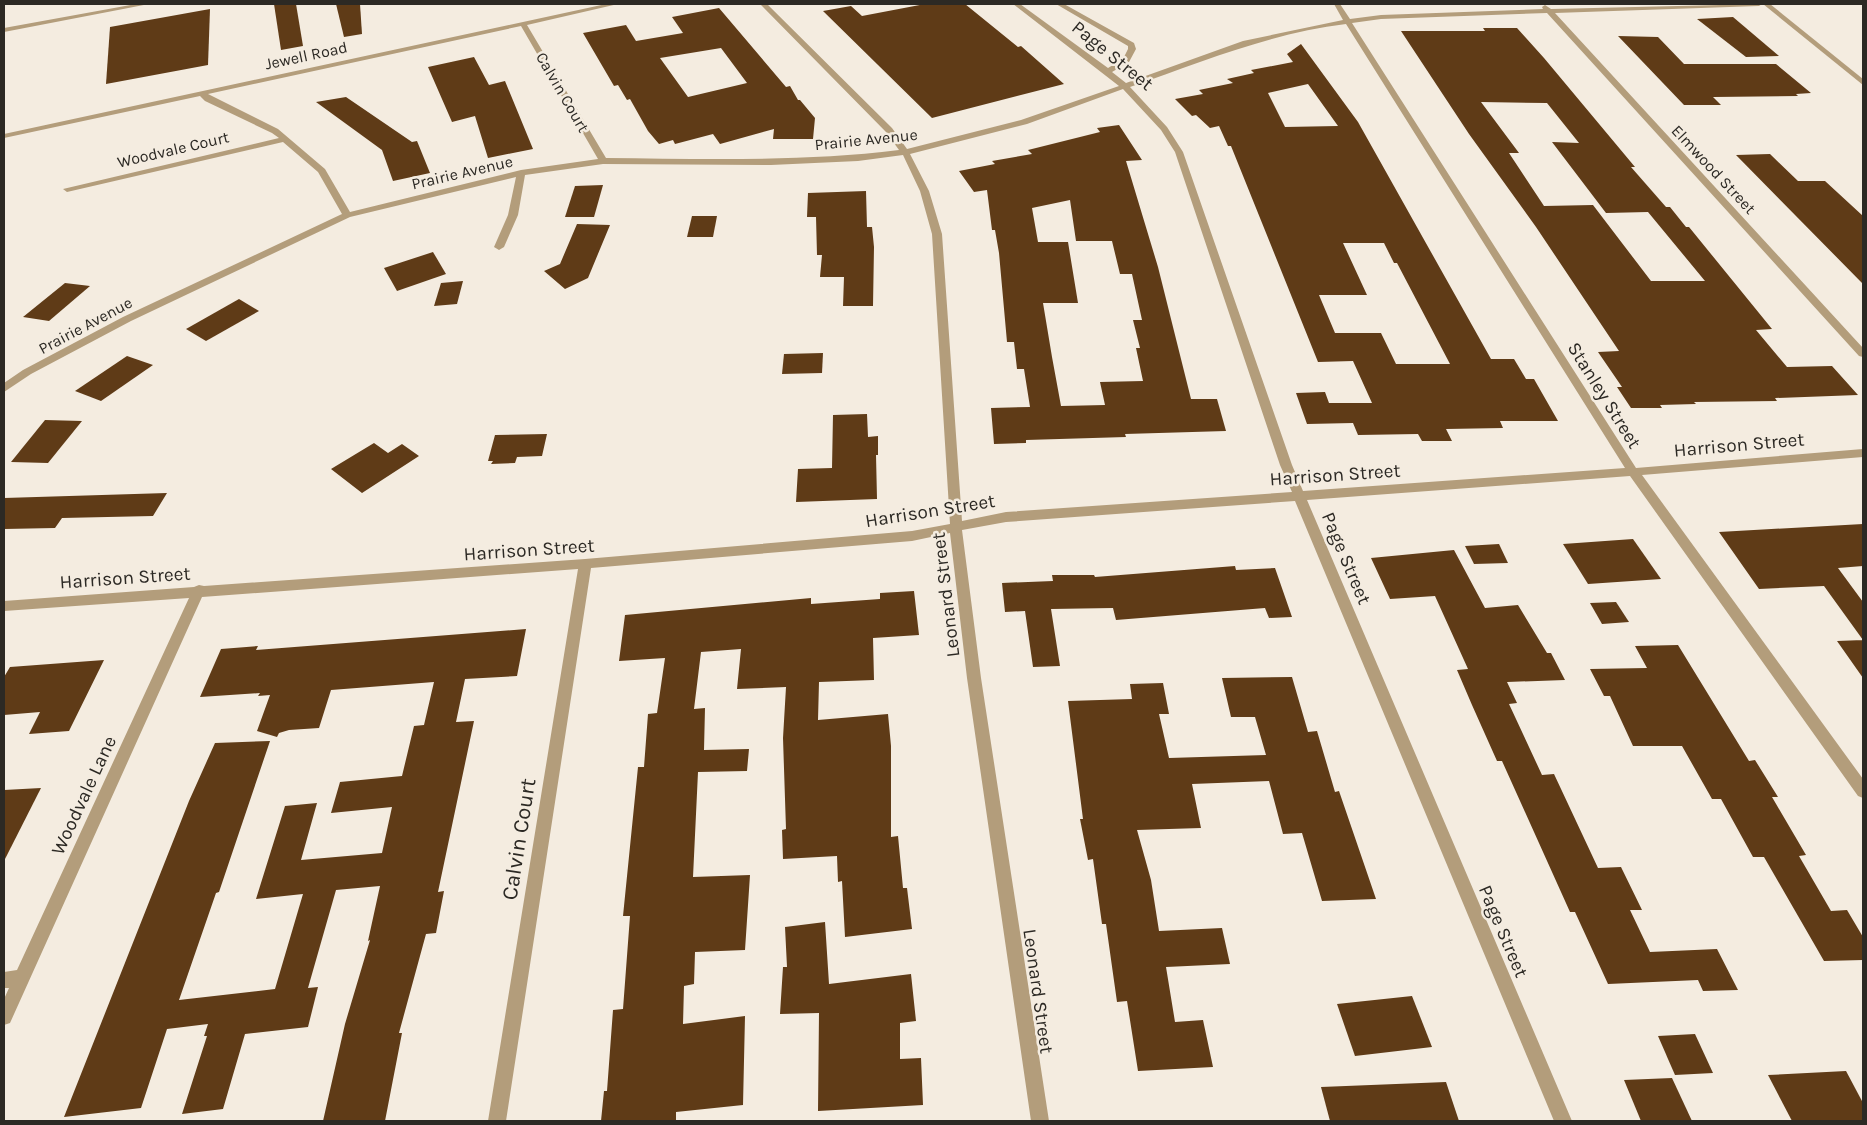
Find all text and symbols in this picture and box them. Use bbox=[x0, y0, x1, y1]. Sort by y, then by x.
street label: Page Street bbox=[1067, 16, 1157, 95]
street label: Jewell Road bbox=[263, 37, 349, 74]
street label: Calvin Court bbox=[532, 49, 593, 136]
street label: Elmwood Street bbox=[1668, 121, 1760, 218]
street label: Prairie Avenue bbox=[814, 125, 918, 154]
street label: Woodvale Court bbox=[115, 127, 231, 172]
street label: Prairie Avenue bbox=[410, 152, 515, 193]
street label: Prairie Avenue bbox=[35, 293, 135, 358]
street label: Stanley Street bbox=[1563, 338, 1646, 453]
street label: Harrison Street bbox=[1673, 428, 1805, 462]
street label: Harrison Street bbox=[1269, 459, 1401, 491]
street label: Harrison Street bbox=[864, 490, 997, 532]
street label: Page Street bbox=[1317, 509, 1375, 608]
street label: Leonard Street bbox=[927, 531, 965, 659]
street label: Harrison Street bbox=[463, 534, 595, 566]
street label: Harrison Street bbox=[59, 562, 191, 594]
street label: Woodvale Lane bbox=[47, 733, 121, 858]
street label: Calvin Court bbox=[497, 776, 541, 902]
street label: Page Street bbox=[1474, 882, 1532, 981]
street label: Leonard Street bbox=[1018, 927, 1058, 1055]

